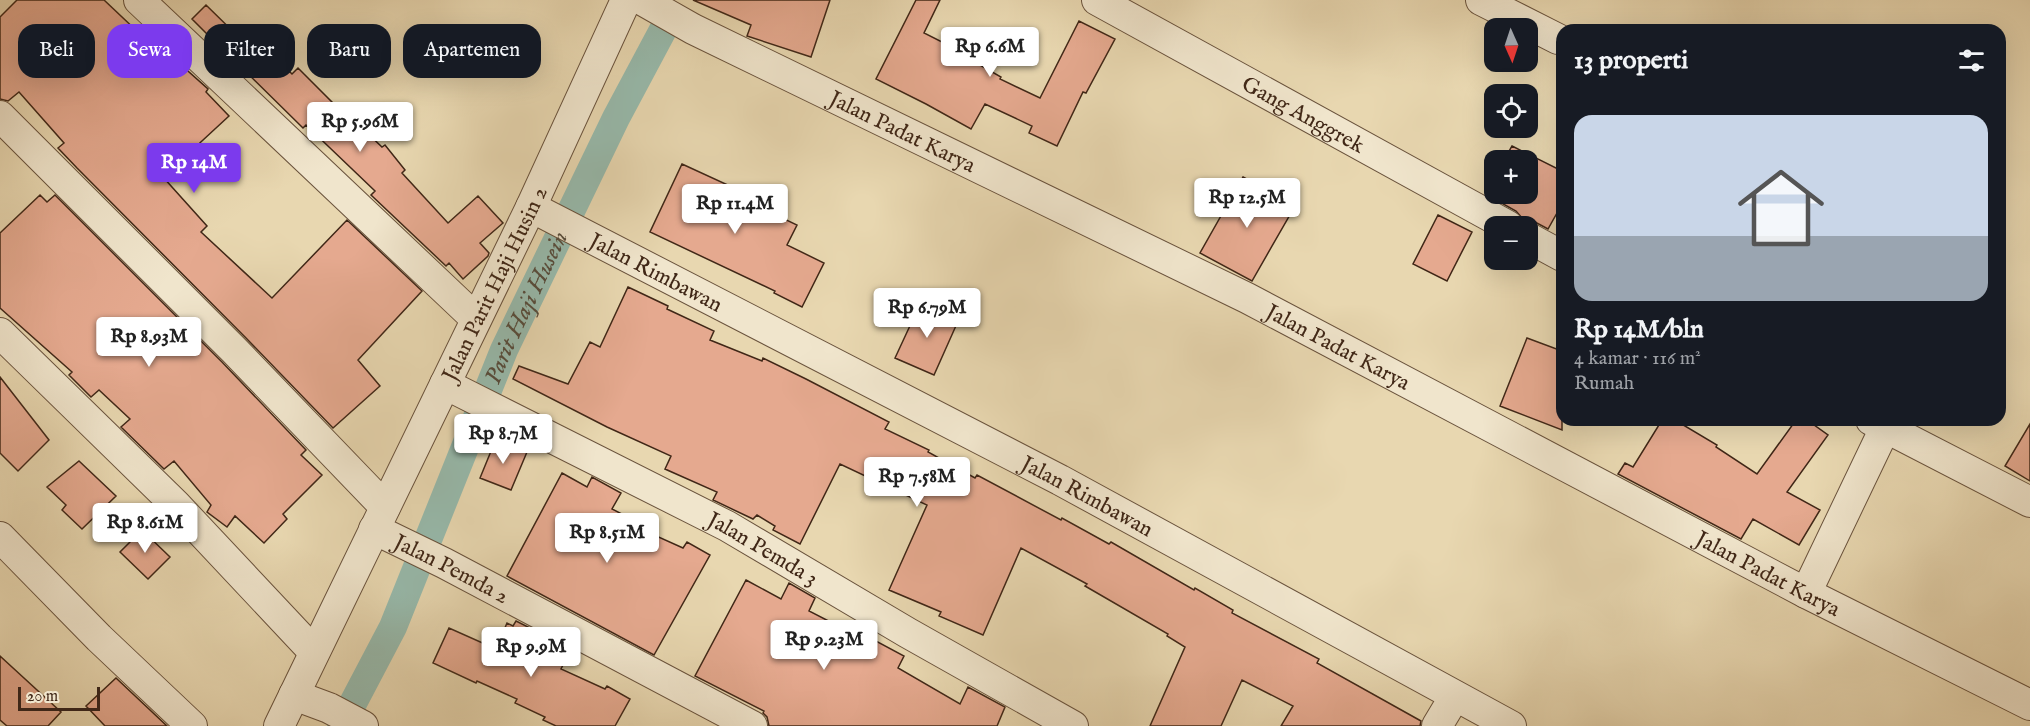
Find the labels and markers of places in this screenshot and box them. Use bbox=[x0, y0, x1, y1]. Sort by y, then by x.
pin: Rp 6.6M bbox=[935, 27, 1045, 78]
pin: Rp 5.96M bbox=[298, 102, 422, 153]
pin: Rp 14M bbox=[145, 143, 243, 194]
pin: Rp 12.5M bbox=[1185, 178, 1309, 229]
pin: Rp 11.4M bbox=[673, 184, 797, 235]
pin: Rp 6.79M bbox=[865, 288, 989, 339]
pin: Rp 8.93M bbox=[87, 317, 211, 368]
pin: Rp 8.7M bbox=[448, 414, 558, 465]
pin: Rp 7.58M bbox=[855, 457, 979, 508]
pin: Rp 8.61M bbox=[83, 503, 207, 554]
pin: Rp 8.51M bbox=[545, 513, 669, 564]
pin: Rp 9.23M bbox=[762, 620, 886, 671]
pin: Rp 9.9M bbox=[476, 627, 586, 678]

